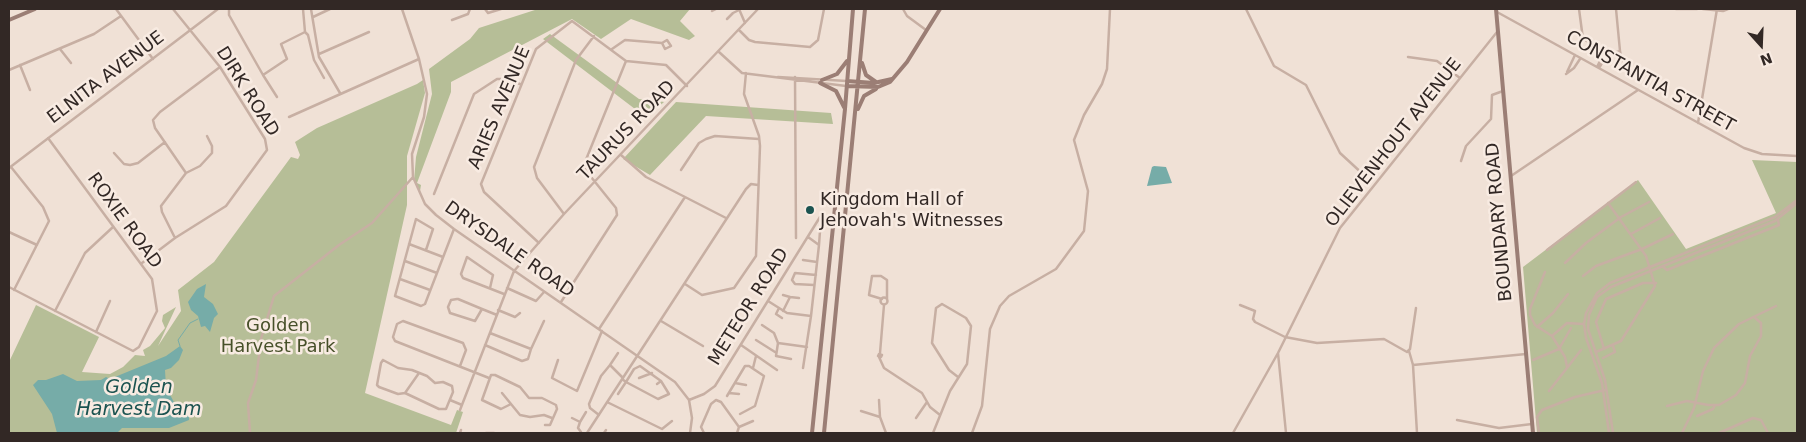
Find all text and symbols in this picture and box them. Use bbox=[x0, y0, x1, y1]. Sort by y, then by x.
north arrow bbox=[1736, 20, 1786, 70]
street label: CONSTANTIA STREET bbox=[1562, 26, 1738, 138]
street label: ELNITA AVENUE bbox=[43, 27, 169, 129]
street label: DIRK ROAD bbox=[211, 43, 283, 141]
street label: ARIES AVENUE bbox=[464, 43, 536, 173]
text: N bbox=[1758, 50, 1774, 69]
street label: OLIEVENHOUT AVENUE bbox=[1321, 54, 1467, 232]
street label: TAURUS ROAD bbox=[574, 77, 680, 185]
street label: BOUNDARY ROAD bbox=[1482, 142, 1518, 302]
street label: ROXIE ROAD bbox=[82, 169, 166, 273]
place label: Kingdom Hall of Jehovah's Witnesses bbox=[820, 189, 1003, 232]
street label: DRYSDALE ROAD bbox=[440, 197, 578, 303]
marker: Kingdom Hall of Jehovah's Witnesses bbox=[804, 204, 816, 216]
street label: METEOR ROAD bbox=[704, 244, 794, 370]
park label: Golden Harvest Park bbox=[221, 315, 335, 358]
water label: Golden Harvest Dam bbox=[77, 377, 201, 421]

